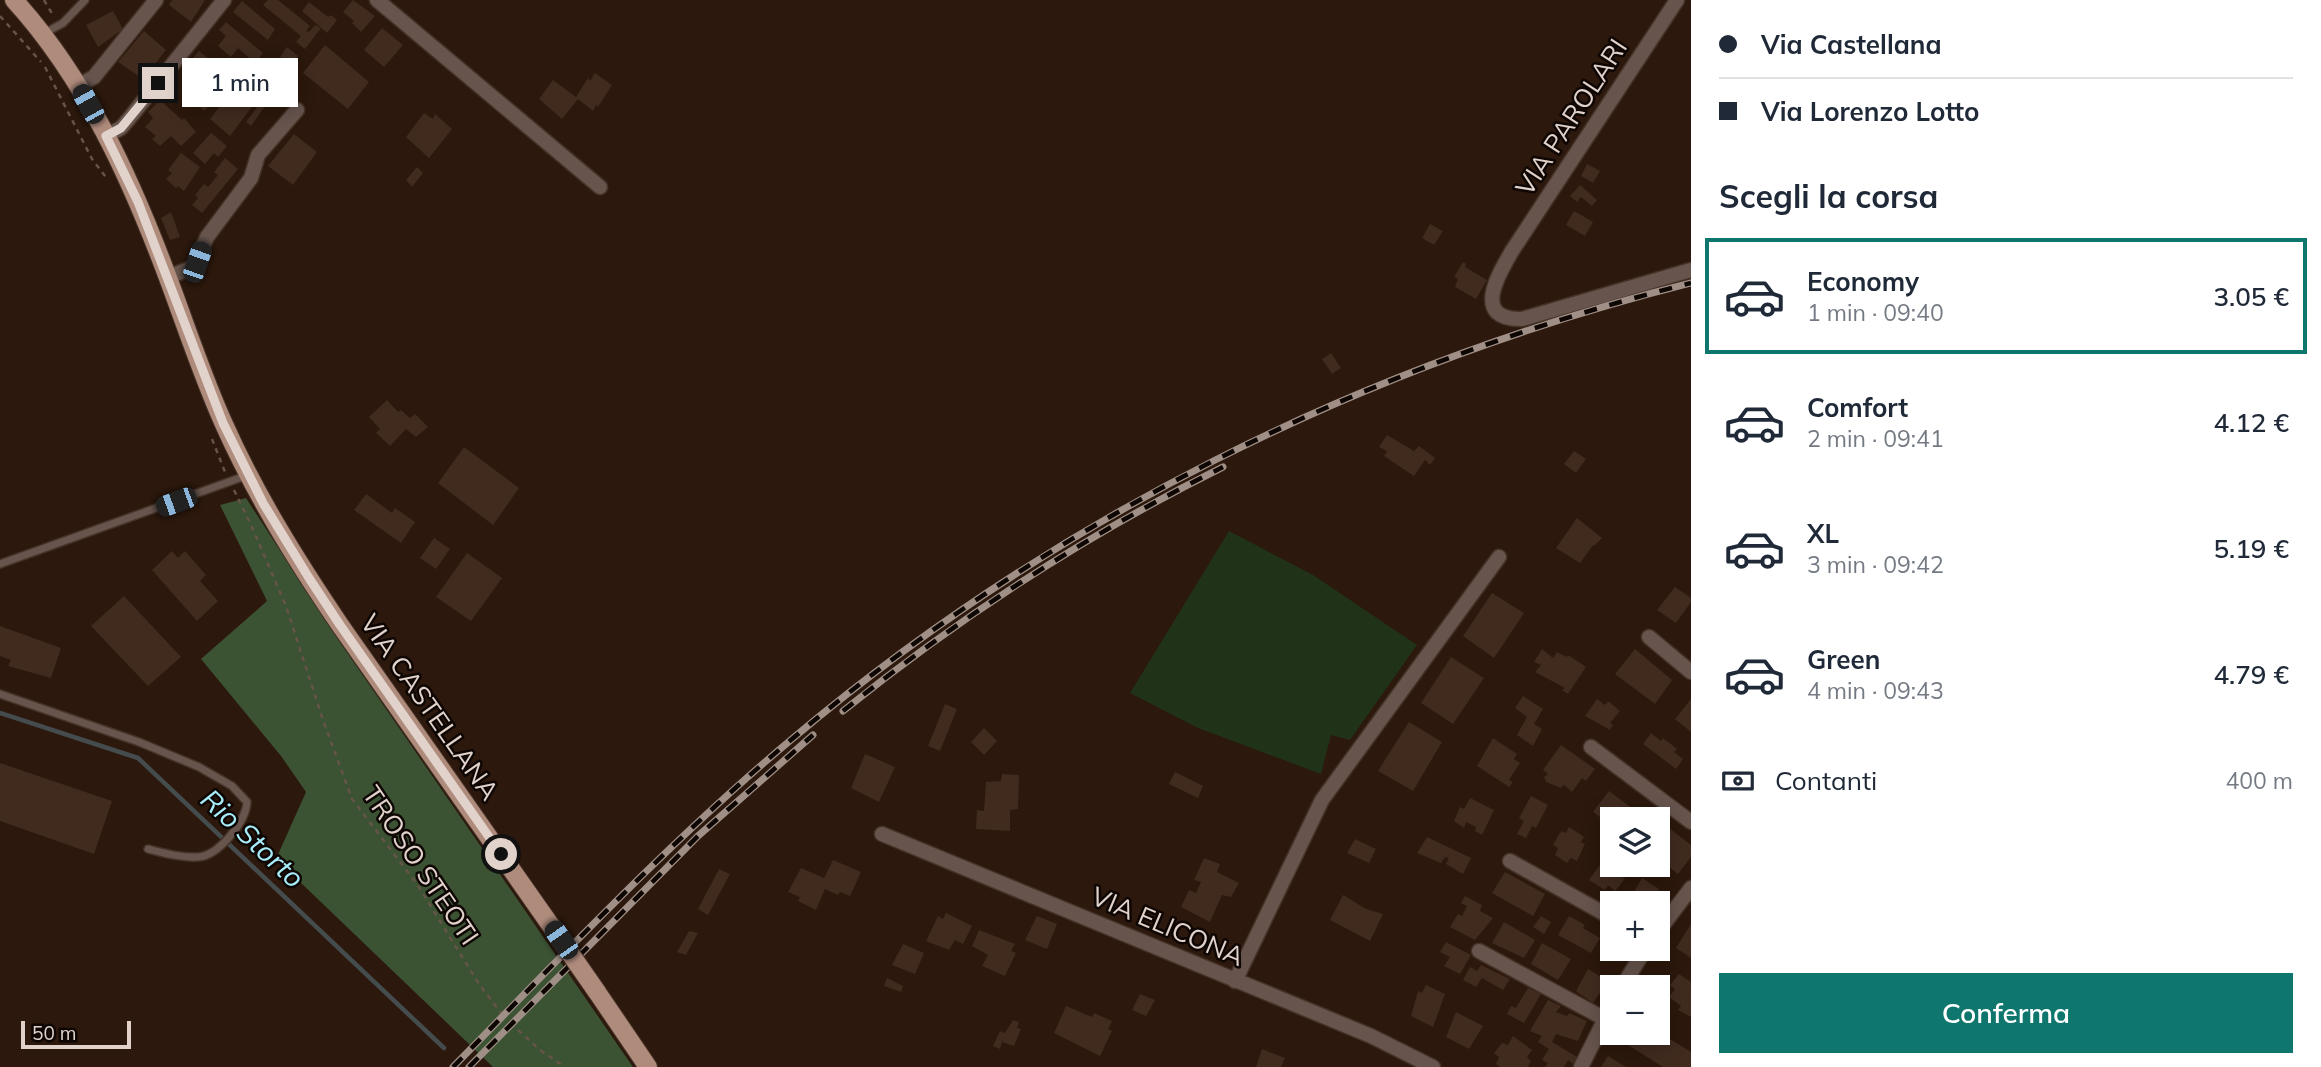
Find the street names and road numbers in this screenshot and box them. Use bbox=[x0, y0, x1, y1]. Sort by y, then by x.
street label: VIA PAROLARI bbox=[1508, 32, 1634, 202]
street label: VIA CASTELLANA bbox=[354, 608, 506, 806]
street label: TROSO STEOTI bbox=[356, 779, 486, 951]
street label: VIA ELICONA bbox=[1087, 879, 1249, 973]

